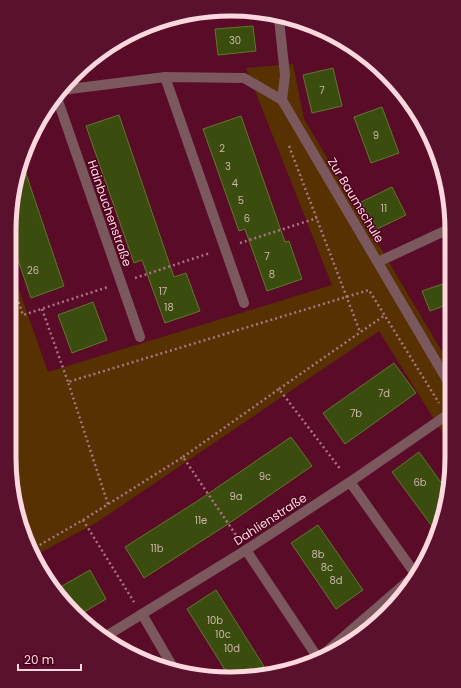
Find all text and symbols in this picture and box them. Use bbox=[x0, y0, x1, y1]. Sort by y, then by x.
house number: 30 bbox=[229, 33, 241, 48]
house number: 7 bbox=[319, 83, 325, 98]
house number: 9 bbox=[373, 128, 379, 143]
house number: 2 bbox=[219, 141, 225, 156]
street label: Zur Baumschule bbox=[324, 154, 388, 246]
street label: Hainbuchenstraße bbox=[84, 157, 136, 269]
house number: 3 bbox=[225, 159, 231, 174]
house number: 4 bbox=[232, 176, 238, 191]
house number: 5 bbox=[238, 193, 244, 208]
house number: 11 bbox=[381, 201, 387, 216]
house number: 6 bbox=[244, 211, 250, 226]
house number: 7 bbox=[264, 249, 270, 264]
house number: 26 bbox=[27, 263, 39, 278]
house number: 8 bbox=[269, 267, 275, 282]
house number: 17 bbox=[159, 284, 168, 299]
house number: 18 bbox=[164, 300, 174, 315]
house number: 7d bbox=[378, 386, 390, 401]
house number: 7b bbox=[350, 406, 362, 421]
house number: 9c bbox=[259, 469, 271, 484]
house number: 6b bbox=[413, 475, 427, 490]
house number: 9a bbox=[229, 489, 243, 504]
street label: Dahlienstraße bbox=[230, 489, 310, 549]
house number: 11e bbox=[195, 513, 207, 528]
house number: 11b bbox=[150, 541, 164, 556]
house number: 8b bbox=[311, 547, 325, 562]
house number: 8c bbox=[321, 560, 333, 575]
house number: 8d bbox=[329, 573, 343, 588]
house number: 10b bbox=[207, 613, 223, 628]
house number: 10c bbox=[215, 627, 231, 642]
house number: 10d bbox=[224, 641, 240, 656]
scale bar bbox=[18, 646, 81, 672]
text: 20 m bbox=[24, 651, 54, 668]

